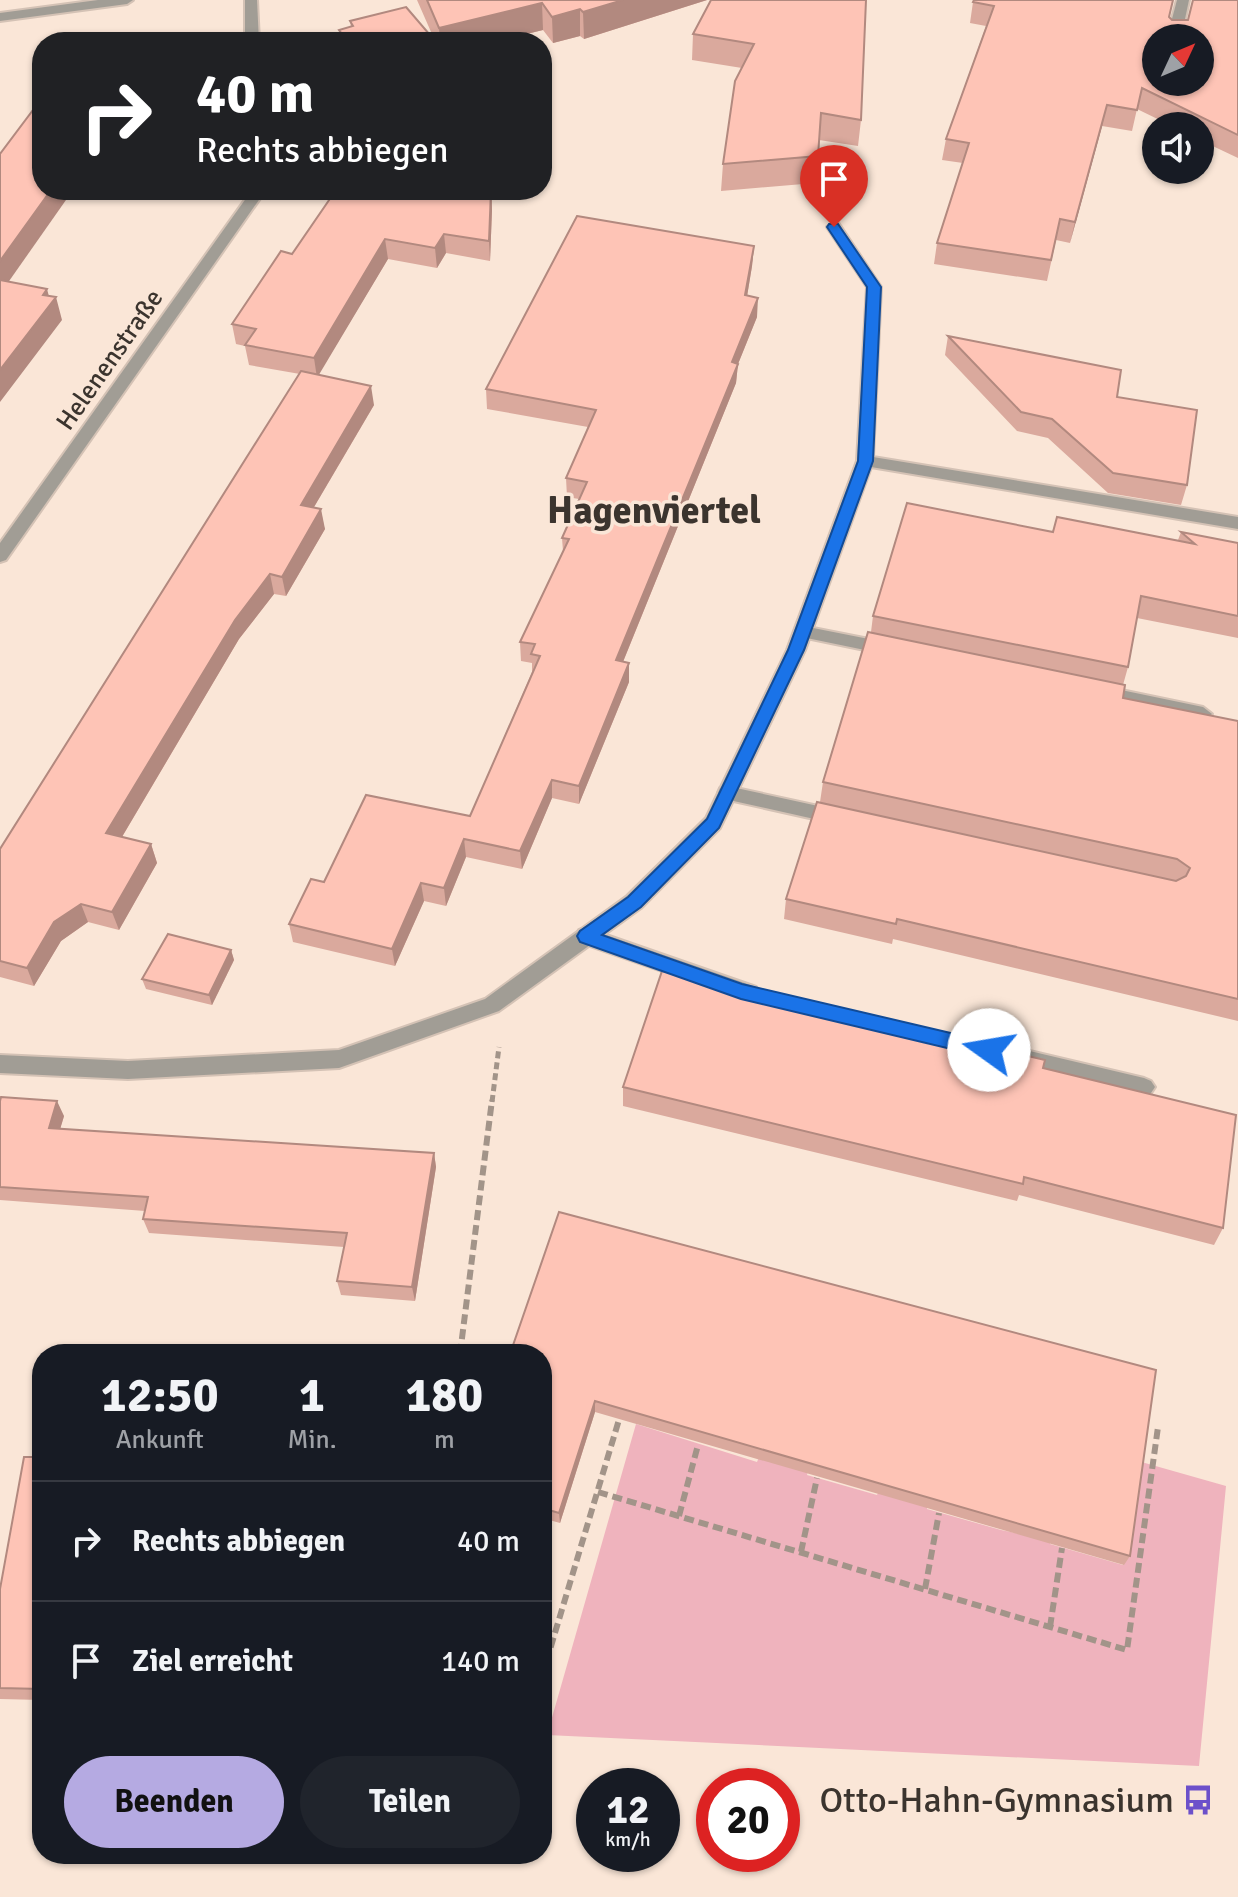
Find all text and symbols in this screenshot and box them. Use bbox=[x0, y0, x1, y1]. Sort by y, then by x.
north arrow bbox=[1142, 24, 1214, 96]
map controls bbox=[1142, 24, 1214, 184]
text: 40 m bbox=[196, 59, 314, 128]
icon: right bbox=[64, 64, 168, 168]
button: sound bbox=[1142, 112, 1214, 184]
text: Rechts abbiegen bbox=[196, 128, 449, 173]
pin bbox=[800, 145, 868, 227]
icon: arrive bbox=[812, 157, 856, 201]
street label: Helenenstraße bbox=[50, 283, 170, 437]
district label: Hagenviertel bbox=[547, 487, 761, 534]
position arrow bbox=[947, 1008, 1031, 1092]
text: 12:50 bbox=[101, 1366, 219, 1425]
text: 1 bbox=[299, 1366, 325, 1425]
text: 180 bbox=[405, 1366, 483, 1425]
text: Ankunft bbox=[116, 1424, 204, 1456]
text: Min. bbox=[287, 1424, 337, 1456]
text: m bbox=[434, 1424, 455, 1456]
icon: right bbox=[64, 1519, 108, 1563]
text: Rechts abbiegen bbox=[132, 1523, 345, 1560]
text: 40 m bbox=[457, 1523, 520, 1560]
icon: arrive bbox=[64, 1639, 108, 1683]
text: Ziel erreicht bbox=[132, 1643, 293, 1680]
text: 140 m bbox=[441, 1643, 520, 1680]
button: Beenden bbox=[64, 1756, 284, 1848]
button: Teilen bbox=[300, 1756, 520, 1848]
speed limit sign: 20 bbox=[696, 1768, 800, 1872]
place label: Otto-Hahn-Gymnasium bbox=[819, 1778, 1174, 1823]
bus stop icon: Otto-Hahn-Gymnasium bbox=[1181, 1783, 1215, 1817]
text: 12 bbox=[606, 1785, 650, 1835]
text: km/h bbox=[605, 1827, 651, 1852]

